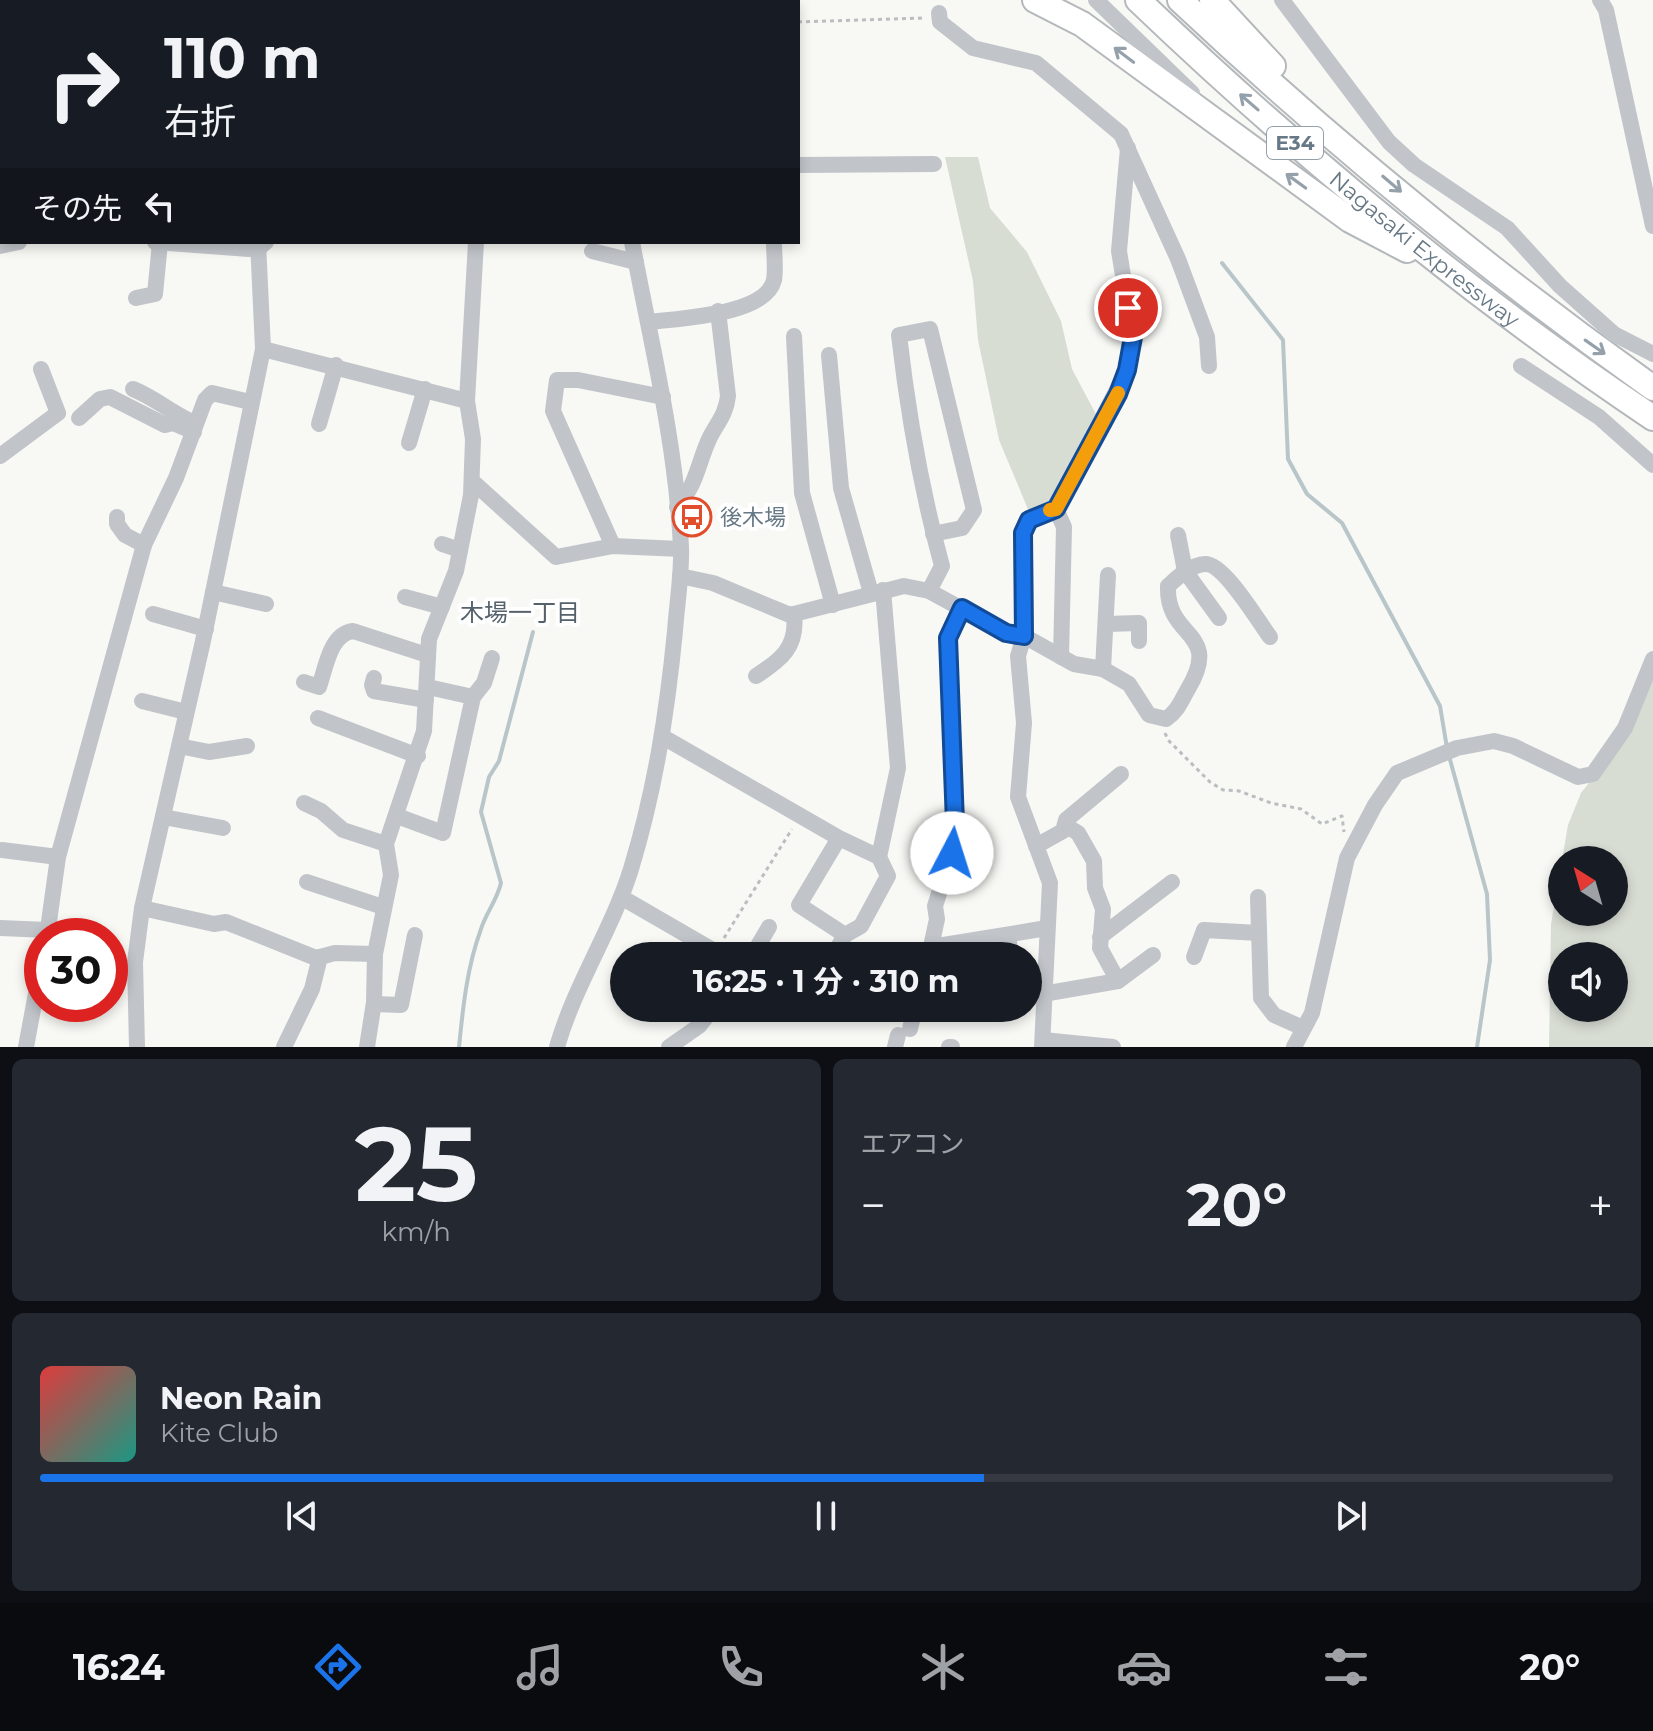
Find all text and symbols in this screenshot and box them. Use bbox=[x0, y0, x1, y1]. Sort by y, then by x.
text: 110 m bbox=[164, 24, 321, 92]
icon: right bbox=[32, 32, 136, 136]
one-way arrow bbox=[1114, 47, 1135, 64]
one-way arrow bbox=[1239, 93, 1260, 111]
text: 右折 bbox=[164, 99, 236, 143]
road number: E34 bbox=[1267, 127, 1323, 159]
street label: Nagasaki Expressway bbox=[1324, 165, 1525, 333]
one-way arrow bbox=[1286, 173, 1307, 190]
one-way arrow bbox=[1381, 175, 1402, 193]
icon: left bbox=[138, 184, 182, 228]
text: その先 bbox=[32, 190, 122, 227]
pin bbox=[1094, 274, 1162, 342]
icon: arrive bbox=[1106, 286, 1150, 330]
one-way arrow bbox=[1584, 338, 1605, 355]
bus stop icon: 後木場 bbox=[671, 496, 713, 538]
place label: 後木場 bbox=[720, 504, 786, 531]
district label: 木場一丁目 bbox=[460, 598, 580, 627]
position arrow bbox=[910, 811, 994, 895]
north arrow bbox=[1548, 846, 1628, 926]
map controls bbox=[1548, 846, 1628, 1022]
speed limit sign: 30 bbox=[24, 918, 128, 1022]
button: sound bbox=[1548, 942, 1628, 1022]
text: 16:25 · 1 分 · 310 m bbox=[693, 963, 959, 1000]
text: 25 bbox=[355, 1100, 478, 1227]
text: エアコン bbox=[861, 1128, 965, 1160]
text: 20° bbox=[1186, 1168, 1287, 1241]
text: − bbox=[861, 1178, 886, 1232]
text: + bbox=[1588, 1178, 1613, 1232]
text: km/h bbox=[382, 1216, 451, 1248]
text: Neon Rain bbox=[160, 1380, 322, 1417]
text: Kite Club bbox=[160, 1417, 278, 1449]
icon: previous bbox=[280, 1494, 324, 1538]
icon: pause bbox=[804, 1494, 848, 1538]
icon: next bbox=[1329, 1494, 1373, 1538]
icon: directions bbox=[310, 1639, 366, 1695]
icon: music bbox=[512, 1639, 568, 1695]
icon: phone bbox=[713, 1639, 769, 1695]
icon: climate bbox=[915, 1639, 971, 1695]
icon: car bbox=[1116, 1639, 1172, 1695]
icon: filters bbox=[1318, 1639, 1374, 1695]
text: 16:24 bbox=[73, 1645, 165, 1689]
text: 20° bbox=[1519, 1645, 1580, 1689]

